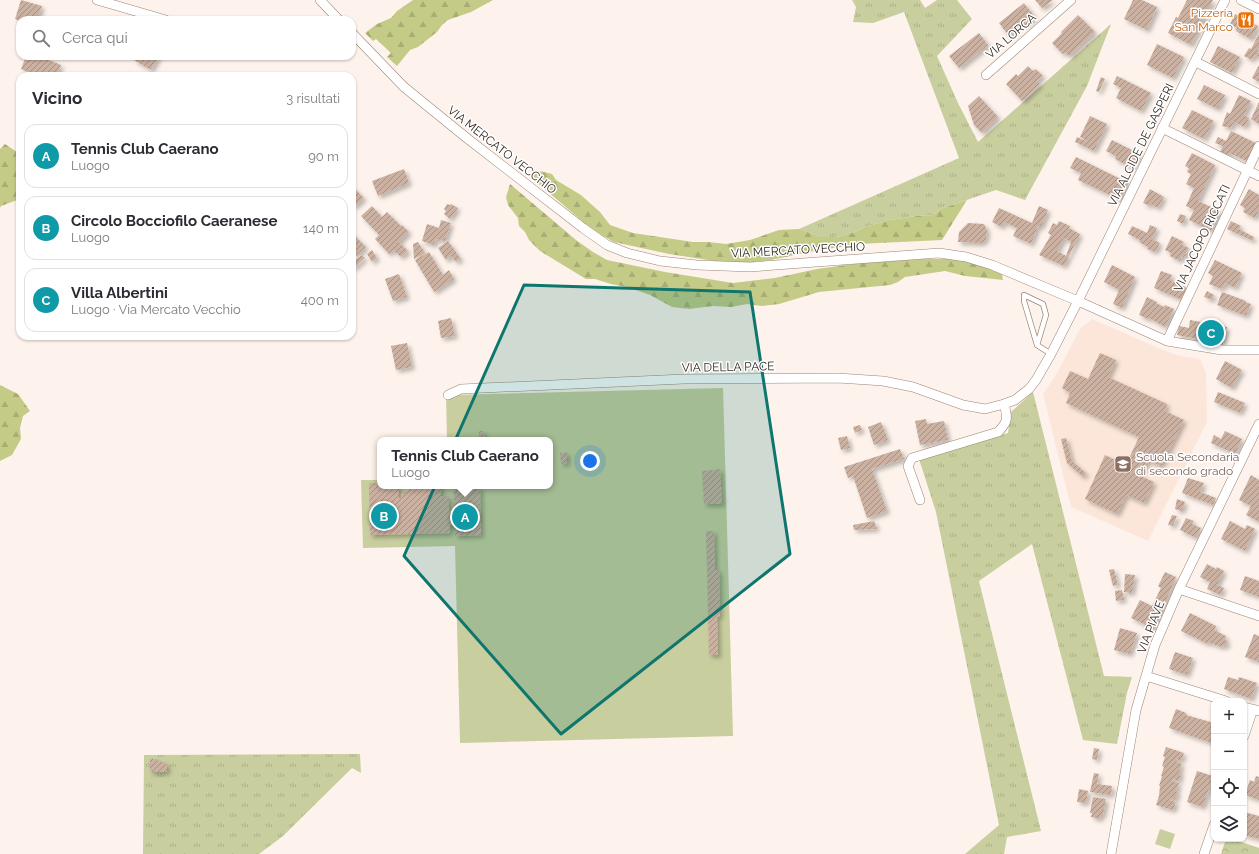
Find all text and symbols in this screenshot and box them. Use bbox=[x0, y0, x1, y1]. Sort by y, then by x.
place label: Pizzeria San Marco bbox=[1174, 6, 1233, 34]
street label: VIA LORCA bbox=[983, 10, 1039, 62]
restaurant icon: Pizzeria San Marco bbox=[1236, 10, 1256, 30]
search box bbox=[16, 16, 356, 60]
icon: search bbox=[30, 27, 52, 49]
text: Cerca qui bbox=[62, 29, 128, 47]
street label: VIA ALCIDE DE GASPERI bbox=[1105, 81, 1177, 209]
text: Vicino bbox=[32, 88, 82, 108]
text: 3 risultati bbox=[286, 91, 340, 106]
street label: VIA MERCATO VECCHIO bbox=[445, 103, 559, 197]
text: Tennis Club Caerano bbox=[71, 140, 219, 158]
text: A bbox=[42, 149, 50, 164]
text: 90 m bbox=[308, 149, 339, 164]
text: Luogo bbox=[71, 158, 110, 173]
street label: VIA JACOPO RICCATI bbox=[1171, 182, 1233, 294]
text: Circolo Bocciofilo Caeranese bbox=[71, 212, 277, 230]
text: B bbox=[42, 221, 50, 236]
text: 140 m bbox=[303, 221, 339, 236]
text: Luogo bbox=[71, 230, 110, 245]
street label: VIA MERCATO VECCHIO bbox=[731, 239, 865, 261]
text: Villa Albertini bbox=[71, 284, 168, 302]
text: C bbox=[42, 293, 50, 308]
text: 400 m bbox=[301, 293, 339, 308]
text: Luogo · Via Mercato Vecchio bbox=[71, 302, 241, 317]
pin: C bbox=[1198, 318, 1224, 348]
street label: VIA DELLA PACE bbox=[681, 359, 775, 375]
popup bbox=[377, 437, 553, 489]
text: Tennis Club Caerano bbox=[391, 447, 539, 465]
place label: Scuola Secondaria di secondo grado bbox=[1136, 450, 1239, 478]
your location bbox=[580, 451, 600, 471]
school or university icon: Scuola Secondaria di secondo grado bbox=[1113, 454, 1133, 474]
text: Luogo bbox=[391, 465, 430, 480]
pin: B bbox=[371, 501, 397, 531]
pin: A bbox=[452, 502, 478, 532]
street label: VIA PIAVE bbox=[1135, 599, 1167, 655]
map controls bbox=[1211, 698, 1247, 842]
button: + bbox=[1211, 698, 1247, 734]
button: − bbox=[1211, 734, 1247, 770]
button: locate bbox=[1211, 770, 1247, 806]
button: layers bbox=[1211, 806, 1247, 842]

